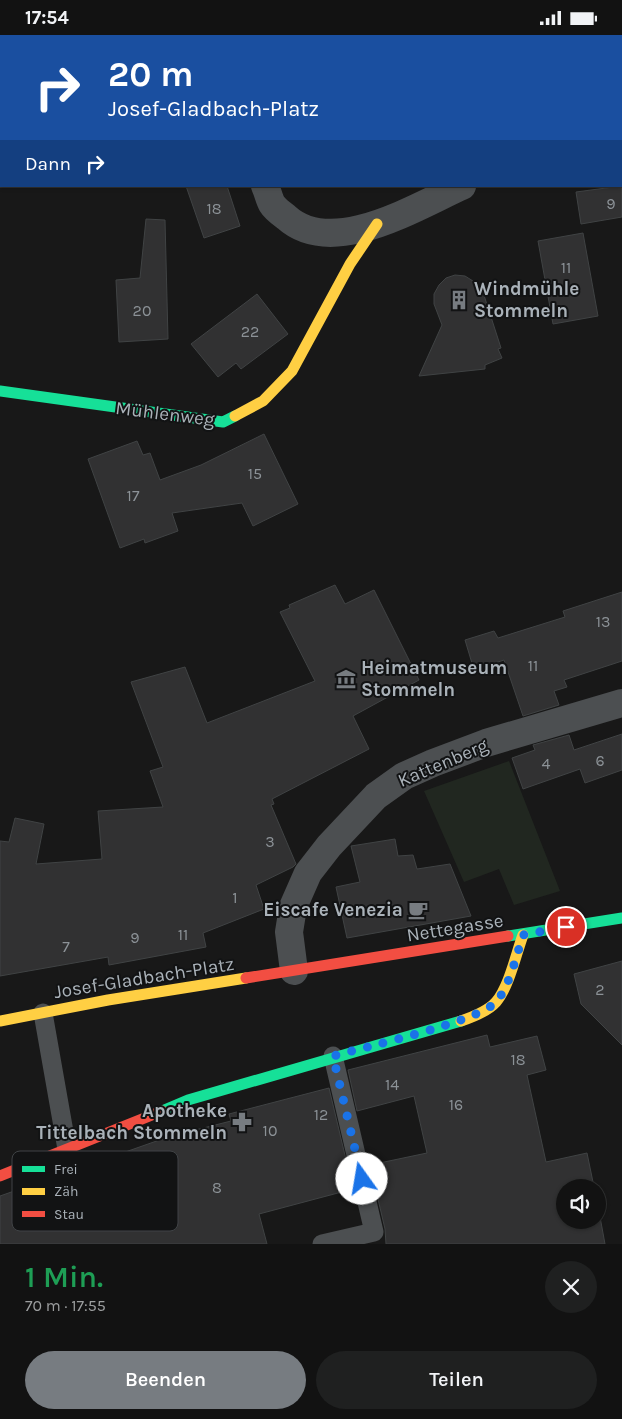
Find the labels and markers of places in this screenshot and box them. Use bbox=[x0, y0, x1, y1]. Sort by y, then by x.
place label: Windmühle Stommeln bbox=[474, 278, 579, 322]
building icon: Windmühle Stommeln bbox=[448, 289, 470, 311]
place label: Heimatmuseum Stommeln bbox=[361, 657, 507, 701]
museum icon: Heimatmuseum Stommeln bbox=[335, 668, 357, 690]
place label: Eiscafe Venezia bbox=[263, 899, 403, 921]
cafe icon: Eiscafe Venezia bbox=[407, 899, 429, 921]
pin bbox=[545, 906, 587, 948]
place label: Apotheke Tittelbach Stommeln bbox=[36, 1100, 227, 1144]
pharmacy icon: Apotheke Tittelbach Stommeln bbox=[231, 1111, 253, 1133]

